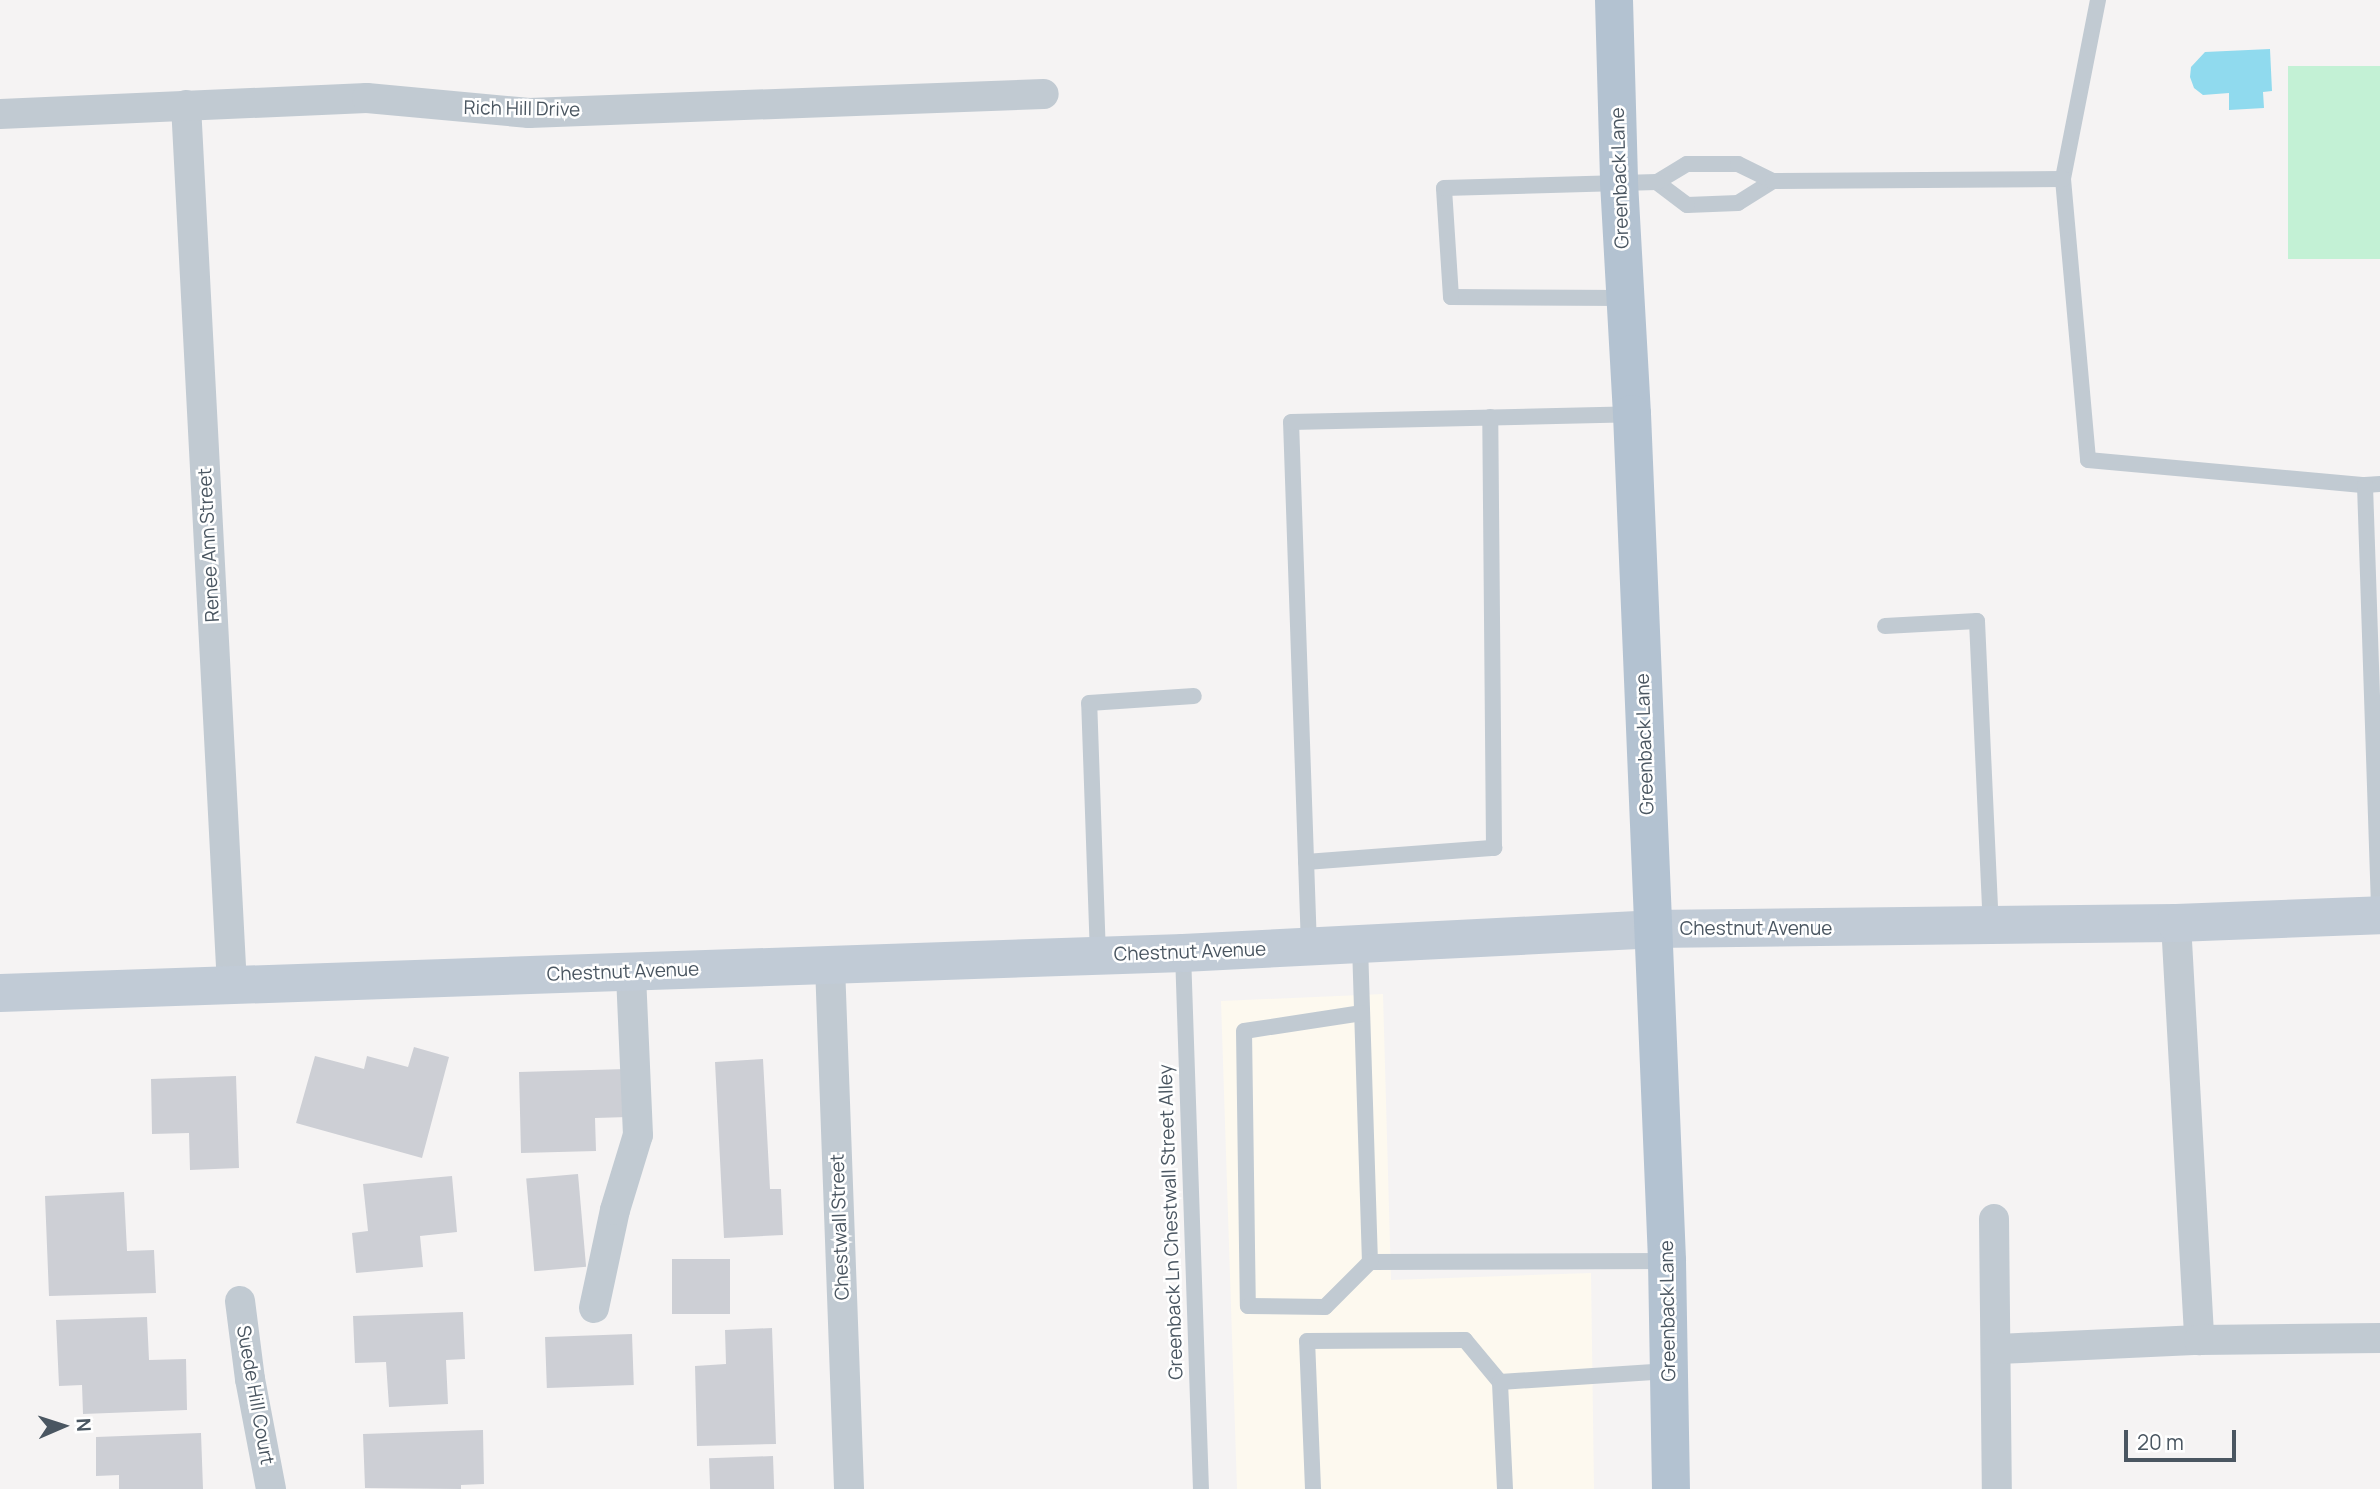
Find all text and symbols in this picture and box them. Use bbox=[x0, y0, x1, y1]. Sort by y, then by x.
street label: Rich Hill Drive bbox=[464, 97, 580, 121]
street label: Greenback Lane bbox=[1606, 107, 1634, 249]
street label: Renee Ann Street bbox=[194, 467, 224, 623]
street label: Greenback Lane bbox=[1631, 673, 1659, 815]
street label: Chestnut Avenue bbox=[1680, 918, 1832, 940]
street label: Chestnut Avenue bbox=[1113, 938, 1267, 966]
street label: Chestnut Avenue bbox=[546, 958, 700, 986]
street label: Greenback Ln Chestwall Street Alley bbox=[1154, 1064, 1188, 1380]
street label: Chestwall Street bbox=[826, 1153, 854, 1301]
street label: Greenback Lane bbox=[1655, 1240, 1681, 1382]
street label: Suede Hill Court bbox=[232, 1324, 278, 1466]
north arrow bbox=[28, 1391, 98, 1461]
scale bar bbox=[2128, 1416, 2240, 1460]
text: N bbox=[71, 1417, 97, 1432]
text: 20 m bbox=[2137, 1428, 2184, 1456]

